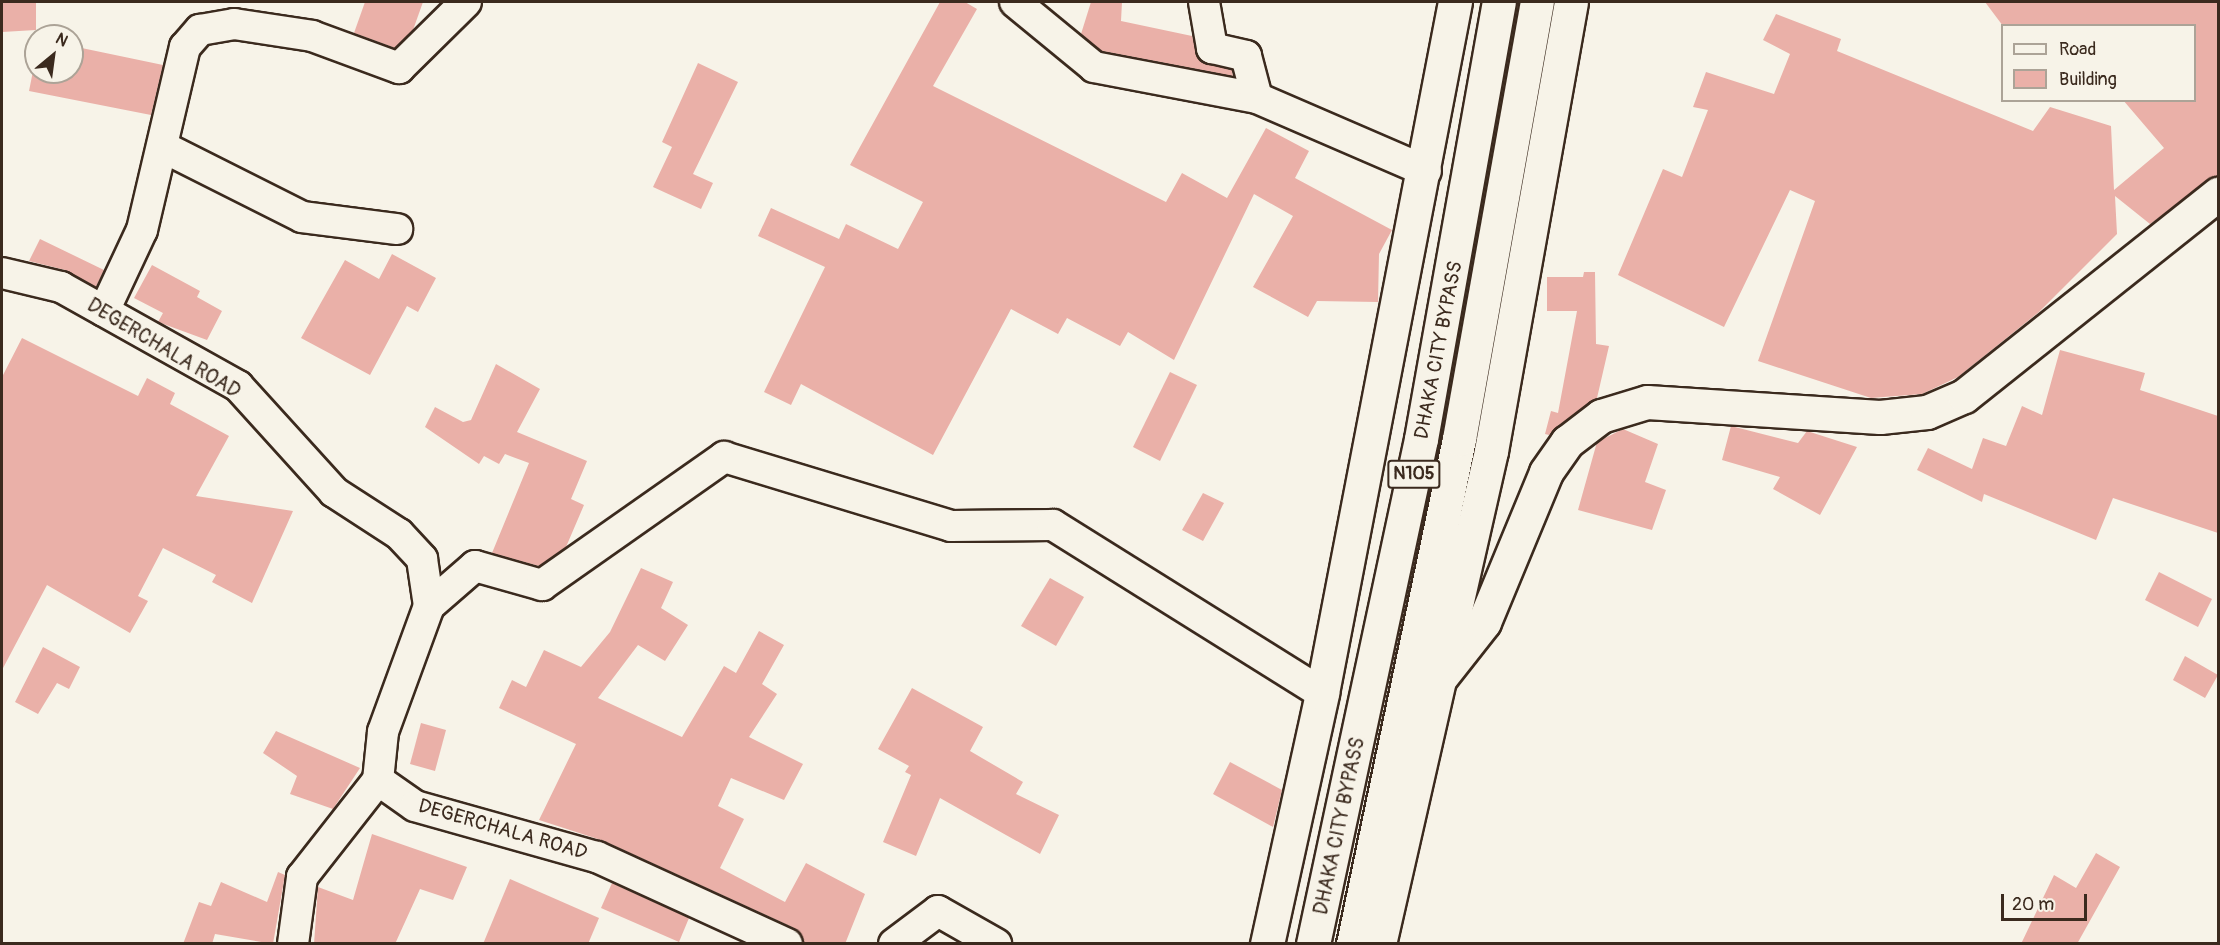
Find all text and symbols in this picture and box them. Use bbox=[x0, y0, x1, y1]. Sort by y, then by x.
north arrow bbox=[24, 24, 84, 84]
legend bbox=[2001, 24, 2196, 102]
text: N bbox=[52, 29, 71, 51]
text: Road bbox=[2059, 38, 2096, 61]
text: Building bbox=[2059, 68, 2117, 91]
street label: DHAKA CITY BYPASS bbox=[1409, 259, 1467, 441]
street label: DEGERCHALA ROAD bbox=[83, 293, 245, 403]
road number: N105 bbox=[1387, 459, 1441, 489]
street label: DHAKA CITY BYPASS bbox=[1308, 735, 1370, 917]
street label: DEGERCHALA ROAD bbox=[416, 793, 590, 865]
scale bar bbox=[2004, 882, 2090, 920]
text: 20 m bbox=[2012, 893, 2054, 916]

